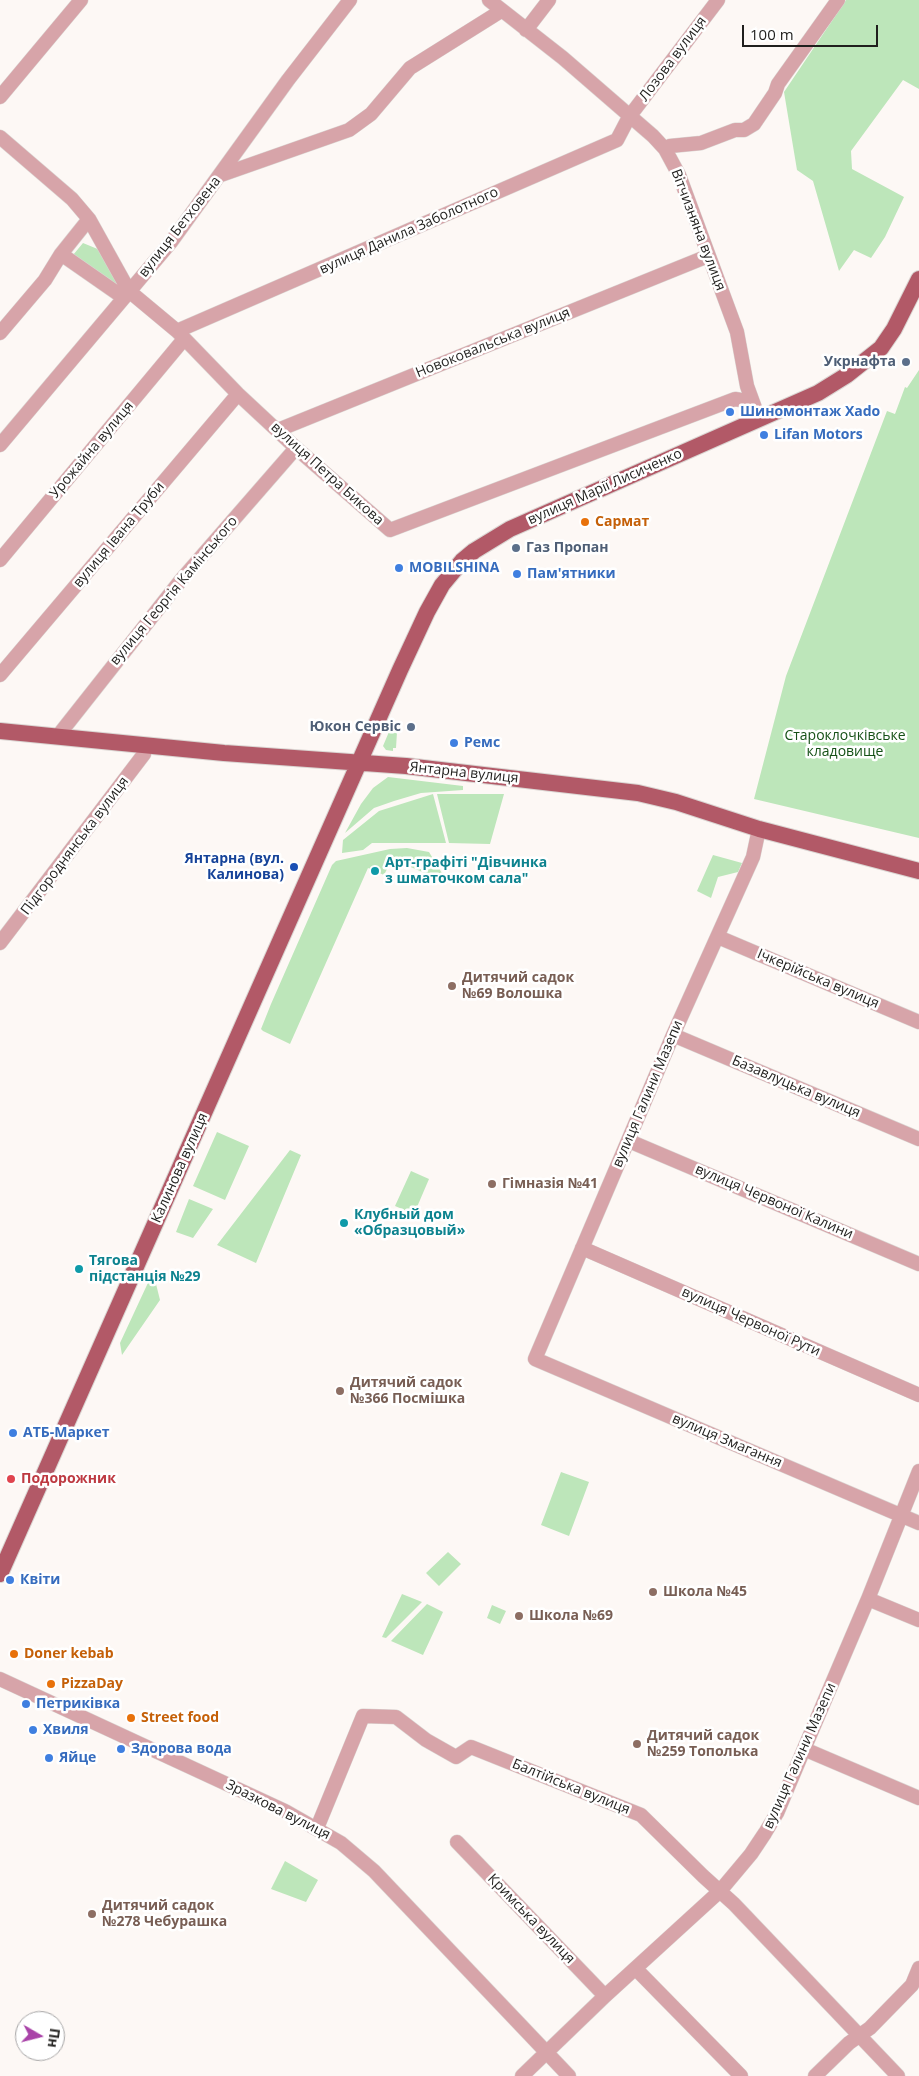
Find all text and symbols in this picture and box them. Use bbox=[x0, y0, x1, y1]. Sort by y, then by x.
street label: Лозова вулиця bbox=[636, 13, 710, 105]
scale bar bbox=[744, 15, 880, 47]
text: 100 m bbox=[750, 24, 794, 44]
street label: Вітчизняна вулиця bbox=[667, 167, 729, 293]
street label: вулиця Бетховена bbox=[135, 173, 225, 281]
street label: вулиця Данила Заболотного bbox=[317, 184, 501, 278]
street label: Новоковальська вулиця bbox=[413, 304, 573, 382]
place label: Укрнафта bbox=[824, 354, 896, 370]
marker: Укрнафта bbox=[900, 356, 912, 368]
street label: Урожайна вулиця bbox=[47, 398, 137, 502]
place label: Шиномонтаж Xado bbox=[740, 404, 880, 420]
marker: Шиномонтаж Xado bbox=[724, 406, 736, 418]
street label: вулиця Петра Бикова bbox=[267, 419, 387, 529]
place label: Lifan Motors bbox=[774, 427, 863, 443]
marker: Lifan Motors bbox=[758, 429, 770, 441]
street label: вулиця Марії Лисиченко bbox=[525, 445, 685, 529]
street label: вулиця Івана Труби bbox=[70, 479, 168, 591]
street label: вулиця Георгія Камінського bbox=[107, 513, 241, 669]
place label: Сармат bbox=[595, 514, 649, 530]
marker: Сармат bbox=[579, 516, 591, 528]
place label: Газ Пропан bbox=[526, 540, 609, 556]
marker: Газ Пропан bbox=[510, 542, 522, 554]
place label: MOBILSHINA bbox=[409, 560, 499, 576]
marker: MOBILSHINA bbox=[393, 562, 405, 574]
place label: Пам'ятники bbox=[527, 566, 616, 582]
marker: Пам'ятники bbox=[511, 568, 523, 580]
place label: Юкон Сервіс bbox=[309, 719, 401, 735]
marker: Юкон Сервіс bbox=[405, 721, 417, 733]
park label: Староклочківське кладовище bbox=[784, 728, 906, 760]
place label: Ремс bbox=[464, 735, 500, 751]
marker: Ремс bbox=[448, 737, 460, 749]
street label: Янтарна вулиця bbox=[409, 759, 519, 787]
street label: Підгороднянська вулиця bbox=[17, 774, 133, 918]
place label: Янтарна (вул. Калинова) bbox=[184, 851, 284, 884]
place label: Арт-графіті "Дівчинка з шматочком сала" bbox=[385, 855, 547, 888]
marker: Янтарна (вул. Калинова) bbox=[288, 861, 300, 873]
marker: Арт-графіті "Дівчинка з шматочком сала" bbox=[369, 865, 381, 877]
street label: Ічкерійська вулиця bbox=[755, 946, 881, 1012]
place label: Дитячий садок №69 Волошка bbox=[462, 970, 574, 1002]
marker: Дитячий садок №69 Волошка bbox=[446, 980, 458, 992]
street label: вулиця Галини Мазепи bbox=[609, 1018, 687, 1170]
street label: Базавлуцька вулиця bbox=[729, 1052, 863, 1122]
street label: Калинова вулиця bbox=[148, 1110, 212, 1226]
street label: вулиця Червоної Калини bbox=[692, 1161, 856, 1243]
place label: Гімназія №41 bbox=[502, 1176, 598, 1192]
marker: Гімназія №41 bbox=[486, 1178, 498, 1190]
place label: Клубный дом «Образцовый» bbox=[354, 1207, 465, 1240]
marker: Клубный дом «Образцовый» bbox=[338, 1217, 350, 1229]
place label: Тягова пiдстанцiя №29 bbox=[89, 1253, 201, 1285]
marker: Тягова пiдстанцiя №29 bbox=[73, 1263, 85, 1275]
street label: вулиця Червоної Рути bbox=[679, 1284, 823, 1360]
place label: Дитячий садок №366 Посмішка bbox=[350, 1375, 465, 1408]
marker: Дитячий садок №366 Посмішка bbox=[334, 1385, 346, 1397]
street label: вулиця Змагання bbox=[670, 1410, 784, 1472]
place label: АТБ-Маркет bbox=[23, 1425, 109, 1441]
marker: АТБ-Маркет bbox=[7, 1427, 19, 1439]
place label: Подорожник bbox=[21, 1471, 116, 1487]
marker: Подорожник bbox=[5, 1473, 17, 1485]
place label: Квіти bbox=[20, 1572, 60, 1588]
marker: Квіти bbox=[4, 1574, 16, 1586]
place label: Школа №45 bbox=[663, 1584, 747, 1600]
marker: Школа №45 bbox=[647, 1586, 659, 1598]
place label: Школа №69 bbox=[529, 1608, 613, 1624]
marker: Школа №69 bbox=[513, 1610, 525, 1622]
place label: Doner kebab bbox=[24, 1646, 114, 1662]
marker: Doner kebab bbox=[8, 1648, 20, 1660]
place label: PizzaDay bbox=[61, 1676, 123, 1692]
marker: PizzaDay bbox=[45, 1678, 57, 1690]
street label: вулиця Галини Мазепи bbox=[760, 1680, 840, 1832]
place label: Петриківка bbox=[36, 1696, 120, 1712]
marker: Петриківка bbox=[20, 1698, 32, 1710]
place label: Street food bbox=[141, 1710, 219, 1726]
marker: Street food bbox=[125, 1712, 137, 1724]
place label: Хвиля bbox=[43, 1722, 89, 1738]
marker: Хвиля bbox=[27, 1724, 39, 1736]
place label: Дитячий садок №259 Тополька bbox=[647, 1728, 759, 1760]
marker: Дитячий садок №259 Тополька bbox=[631, 1738, 643, 1750]
place label: Здорова вода bbox=[131, 1741, 232, 1757]
marker: Здорова вода bbox=[115, 1743, 127, 1755]
place label: Яйце bbox=[59, 1750, 96, 1766]
marker: Яйце bbox=[43, 1752, 55, 1764]
street label: Балтійська вулиця bbox=[510, 1756, 632, 1818]
street label: Зразкова вулиця bbox=[223, 1776, 333, 1844]
street label: Кримська вулиця bbox=[484, 1871, 578, 1967]
place label: Дитячий садок №278 Чебурашка bbox=[102, 1898, 227, 1930]
marker: Дитячий садок №278 Чебурашка bbox=[86, 1908, 98, 1920]
north arrow bbox=[15, 2011, 65, 2061]
text: Пн bbox=[44, 2027, 65, 2049]

